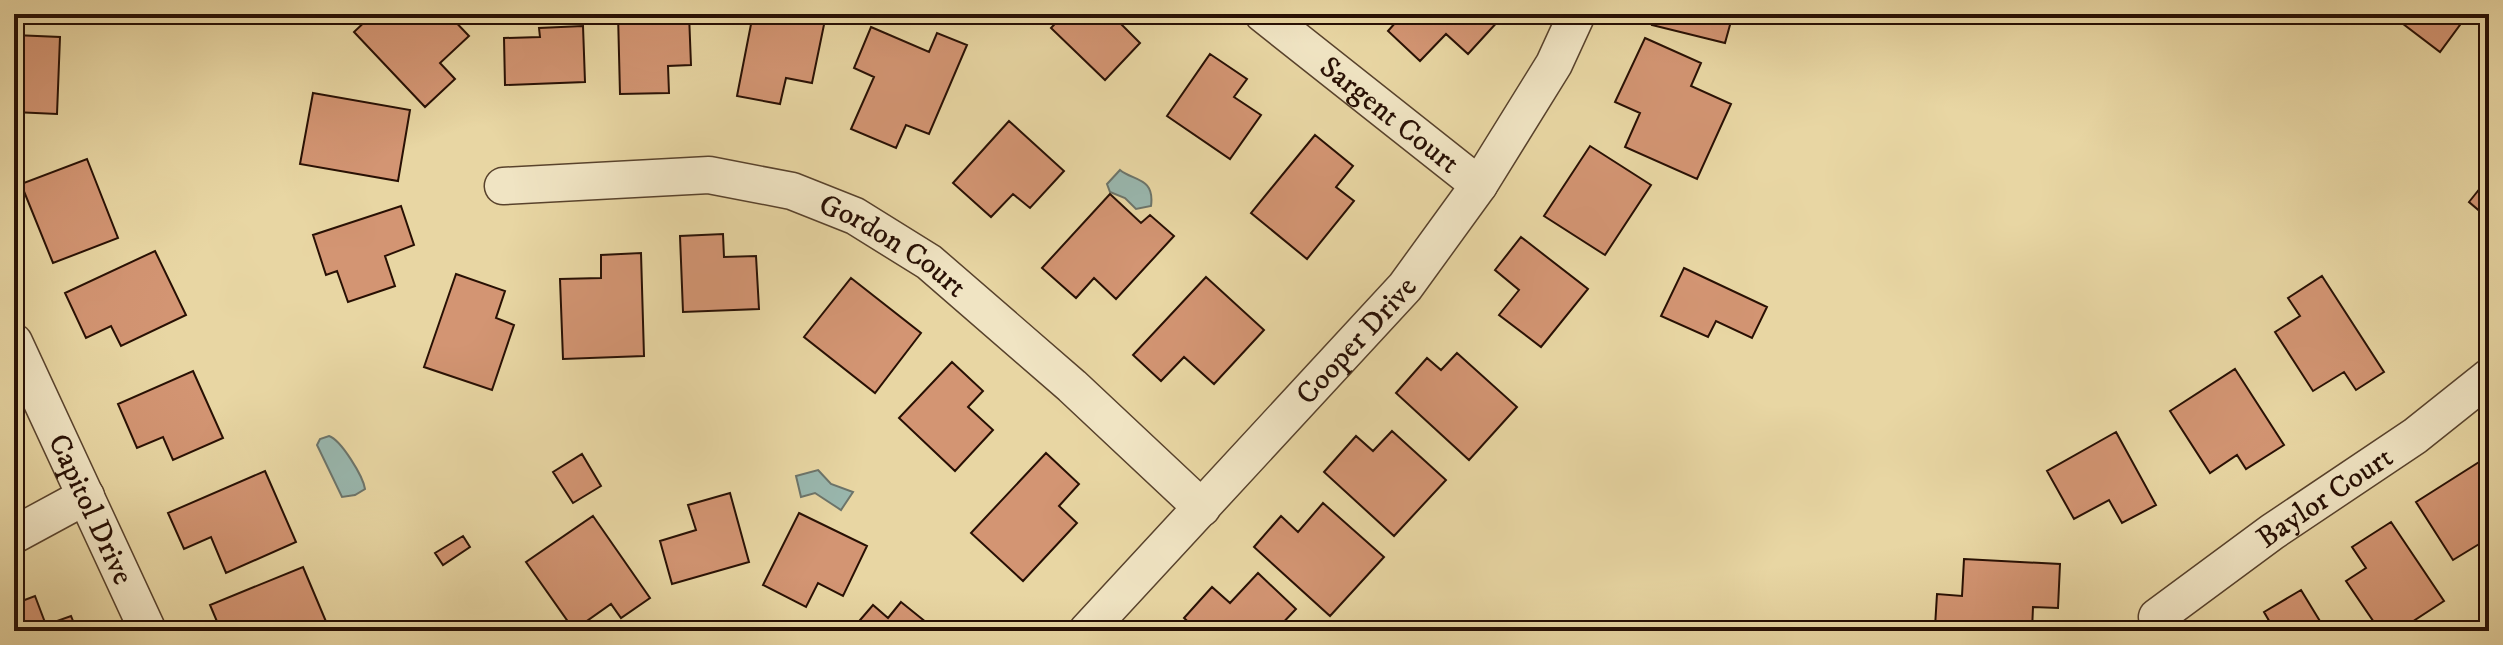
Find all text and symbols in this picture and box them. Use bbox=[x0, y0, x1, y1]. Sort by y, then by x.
street label: Sargent Court bbox=[1312, 49, 1466, 182]
street label: Gordon Court bbox=[814, 187, 974, 306]
street label: Cooper Drive bbox=[1289, 270, 1426, 413]
street label: Capitol Drive bbox=[39, 428, 141, 591]
street label: Baylor Court bbox=[2250, 439, 2400, 557]

